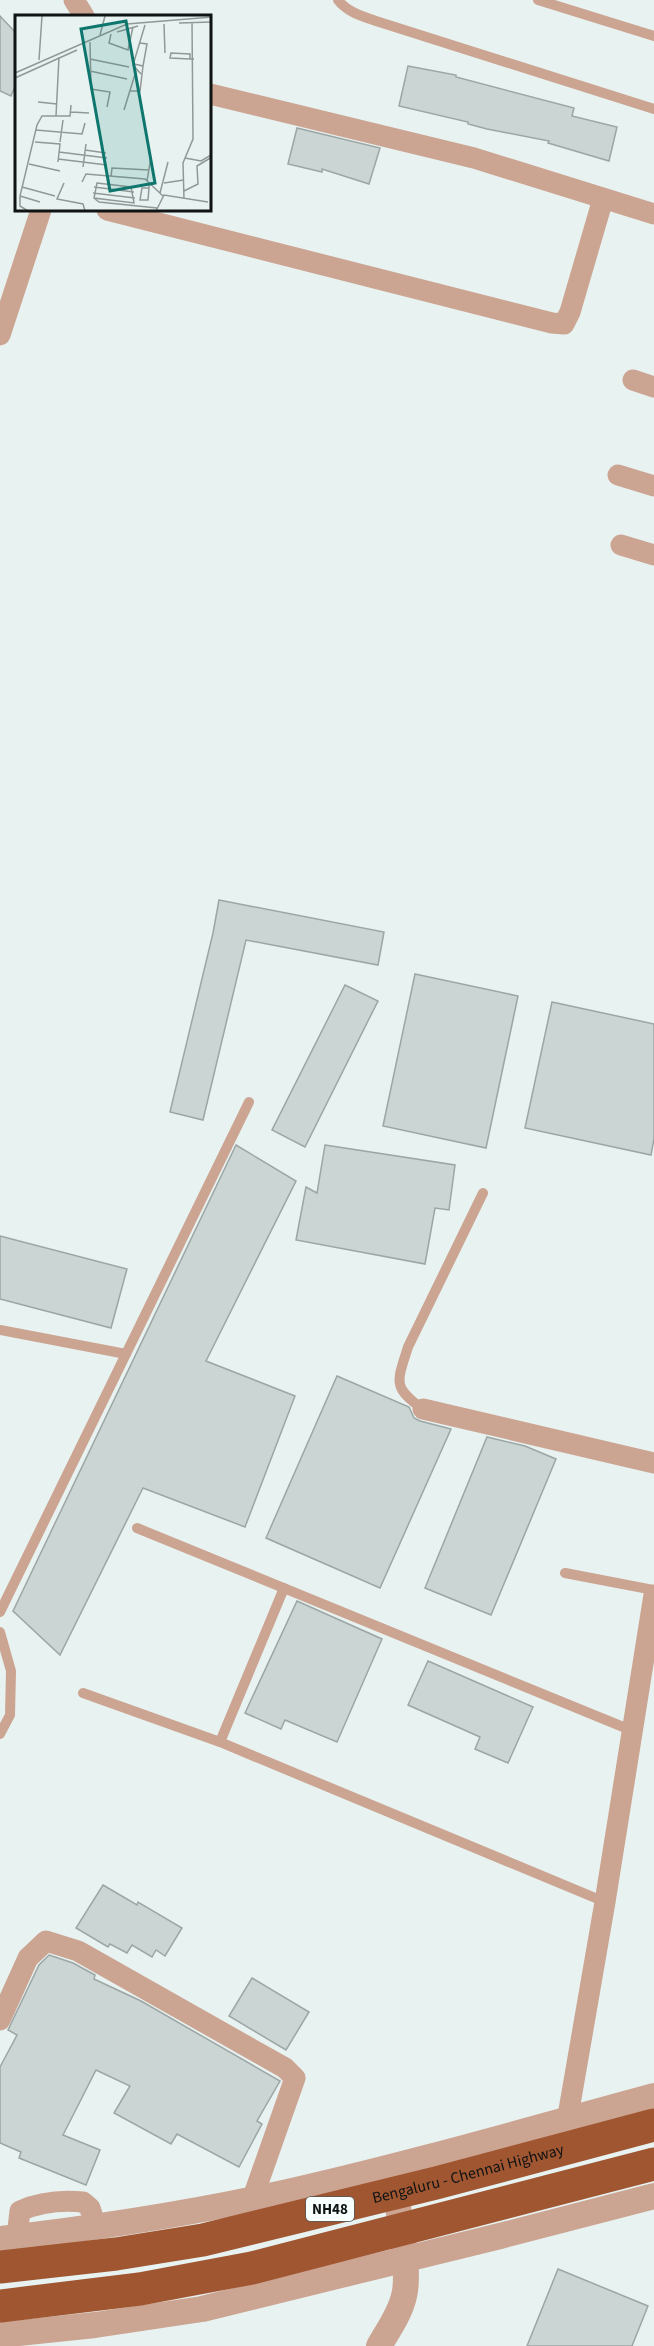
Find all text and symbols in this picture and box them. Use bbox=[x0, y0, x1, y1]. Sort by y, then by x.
inset map bbox=[15, 15, 212, 212]
street label: Bengaluru - Chennai Highway bbox=[370, 2138, 567, 2209]
road number: NH48 bbox=[306, 2197, 354, 2221]

